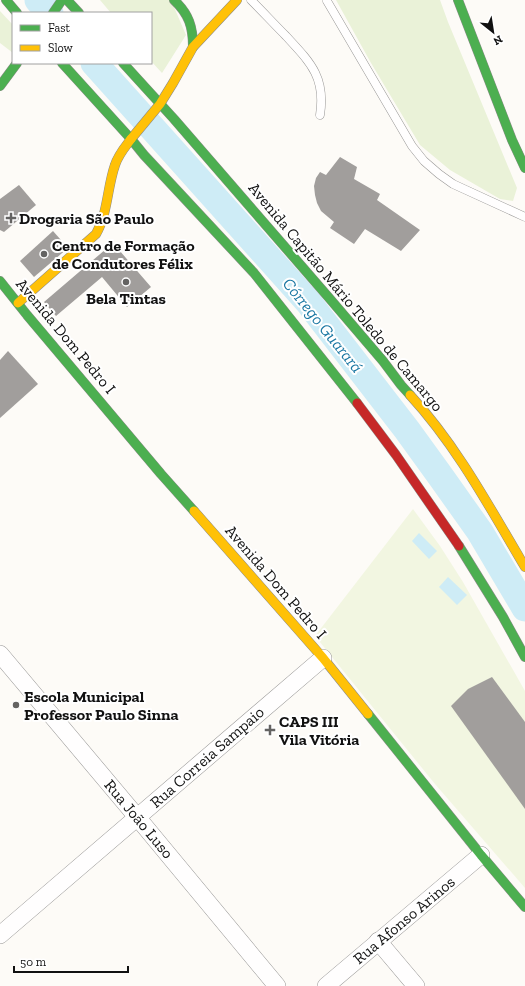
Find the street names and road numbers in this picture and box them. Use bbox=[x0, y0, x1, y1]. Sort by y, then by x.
street label: Avenida Capitão Mário Toledo de Camargo bbox=[245, 179, 447, 415]
street label: Avenida Dom Pedro I bbox=[12, 275, 120, 397]
street label: Avenida Dom Pedro I bbox=[221, 521, 331, 643]
street label: Rua Correia Sampaio bbox=[146, 702, 268, 812]
street label: Rua João Luso bbox=[100, 776, 178, 862]
street label: Rua Afonso Arinos bbox=[349, 872, 459, 968]

